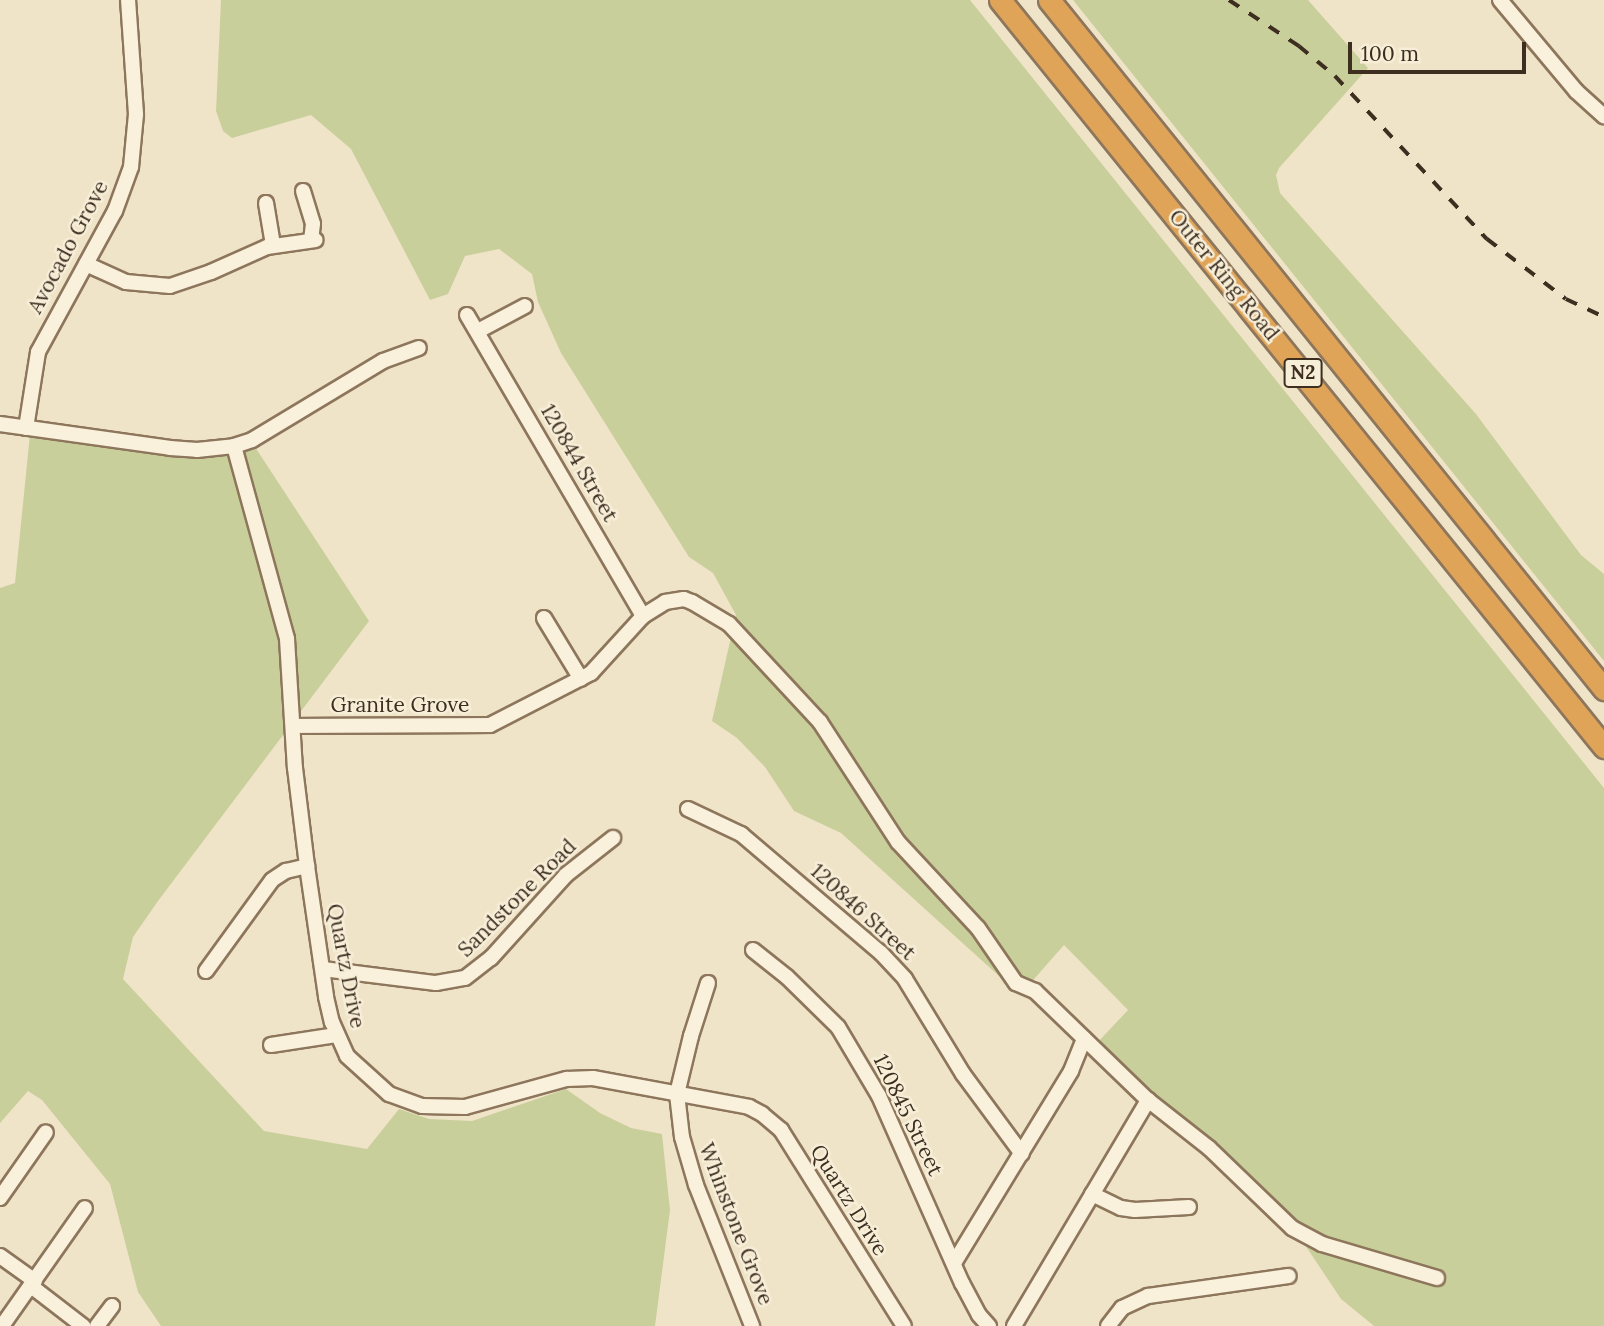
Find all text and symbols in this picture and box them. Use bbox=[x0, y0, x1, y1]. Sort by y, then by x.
scale bar bbox=[1352, 28, 1530, 72]
text: 100 m bbox=[1361, 40, 1419, 67]
street label: Avocado Grove bbox=[22, 176, 114, 318]
street label: Outer Ring Road bbox=[1164, 204, 1284, 346]
road number: N2 bbox=[1282, 358, 1324, 388]
street label: 120844 Street bbox=[535, 400, 623, 526]
street label: Granite Grove bbox=[331, 692, 469, 718]
street label: Sandstone Road bbox=[453, 834, 581, 962]
street label: 120846 Street bbox=[805, 858, 921, 966]
street label: Quartz Drive bbox=[322, 902, 370, 1030]
street label: 120845 Street bbox=[868, 1050, 948, 1180]
street label: Whinstone Grove bbox=[694, 1139, 778, 1309]
street label: Quartz Drive bbox=[805, 1140, 893, 1260]

